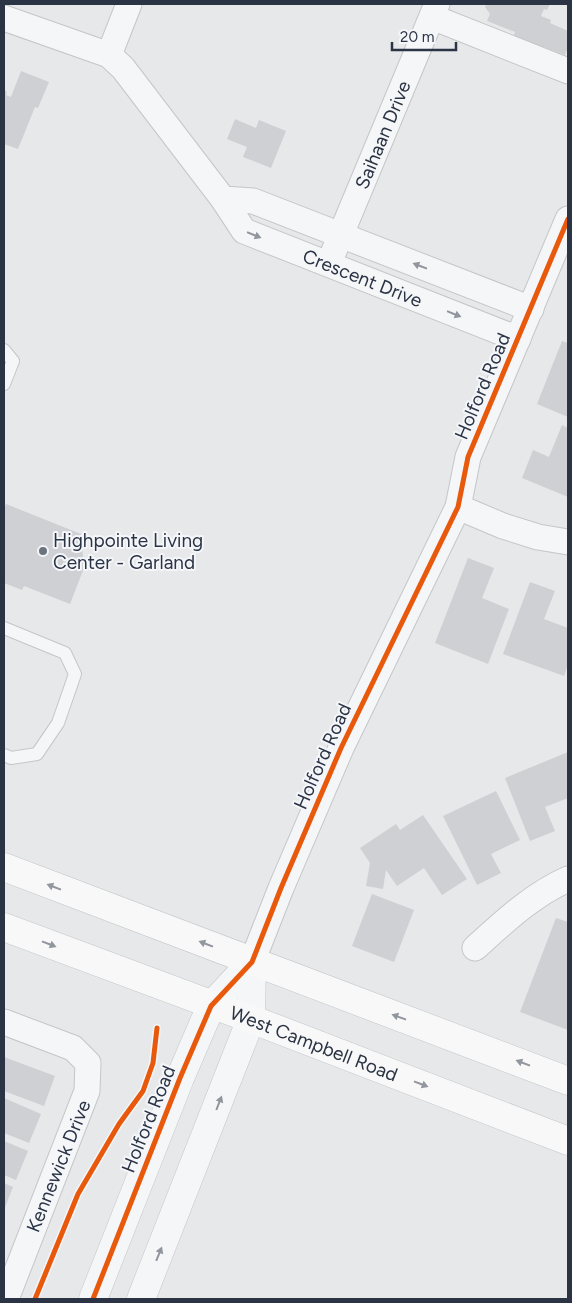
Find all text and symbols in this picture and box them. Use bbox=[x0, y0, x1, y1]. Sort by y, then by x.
scale bar bbox=[392, 20, 456, 52]
text: 20 m bbox=[400, 28, 434, 46]
street label: Saihaan Drive bbox=[350, 77, 416, 192]
one-way arrow bbox=[247, 231, 261, 239]
street label: Crescent Drive bbox=[299, 244, 425, 312]
one-way arrow bbox=[412, 262, 427, 270]
one-way arrow bbox=[447, 310, 462, 318]
street label: Holford Road bbox=[450, 329, 515, 443]
place label: Highpointe Living Center - Garland bbox=[53, 529, 203, 574]
marker: Highpointe Living Center - Garland bbox=[37, 545, 49, 557]
street label: Holford Road bbox=[289, 700, 356, 813]
one-way arrow bbox=[47, 883, 62, 890]
one-way arrow bbox=[199, 940, 213, 948]
one-way arrow bbox=[42, 941, 57, 948]
street label: West Campbell Road bbox=[227, 1001, 401, 1086]
one-way arrow bbox=[391, 1013, 406, 1021]
one-way arrow bbox=[515, 1059, 530, 1067]
street label: Holford Road bbox=[117, 1062, 180, 1176]
one-way arrow bbox=[414, 1081, 428, 1089]
one-way arrow bbox=[215, 1096, 223, 1110]
street label: Kennewick Drive bbox=[21, 1097, 95, 1236]
one-way arrow bbox=[155, 1246, 163, 1261]

